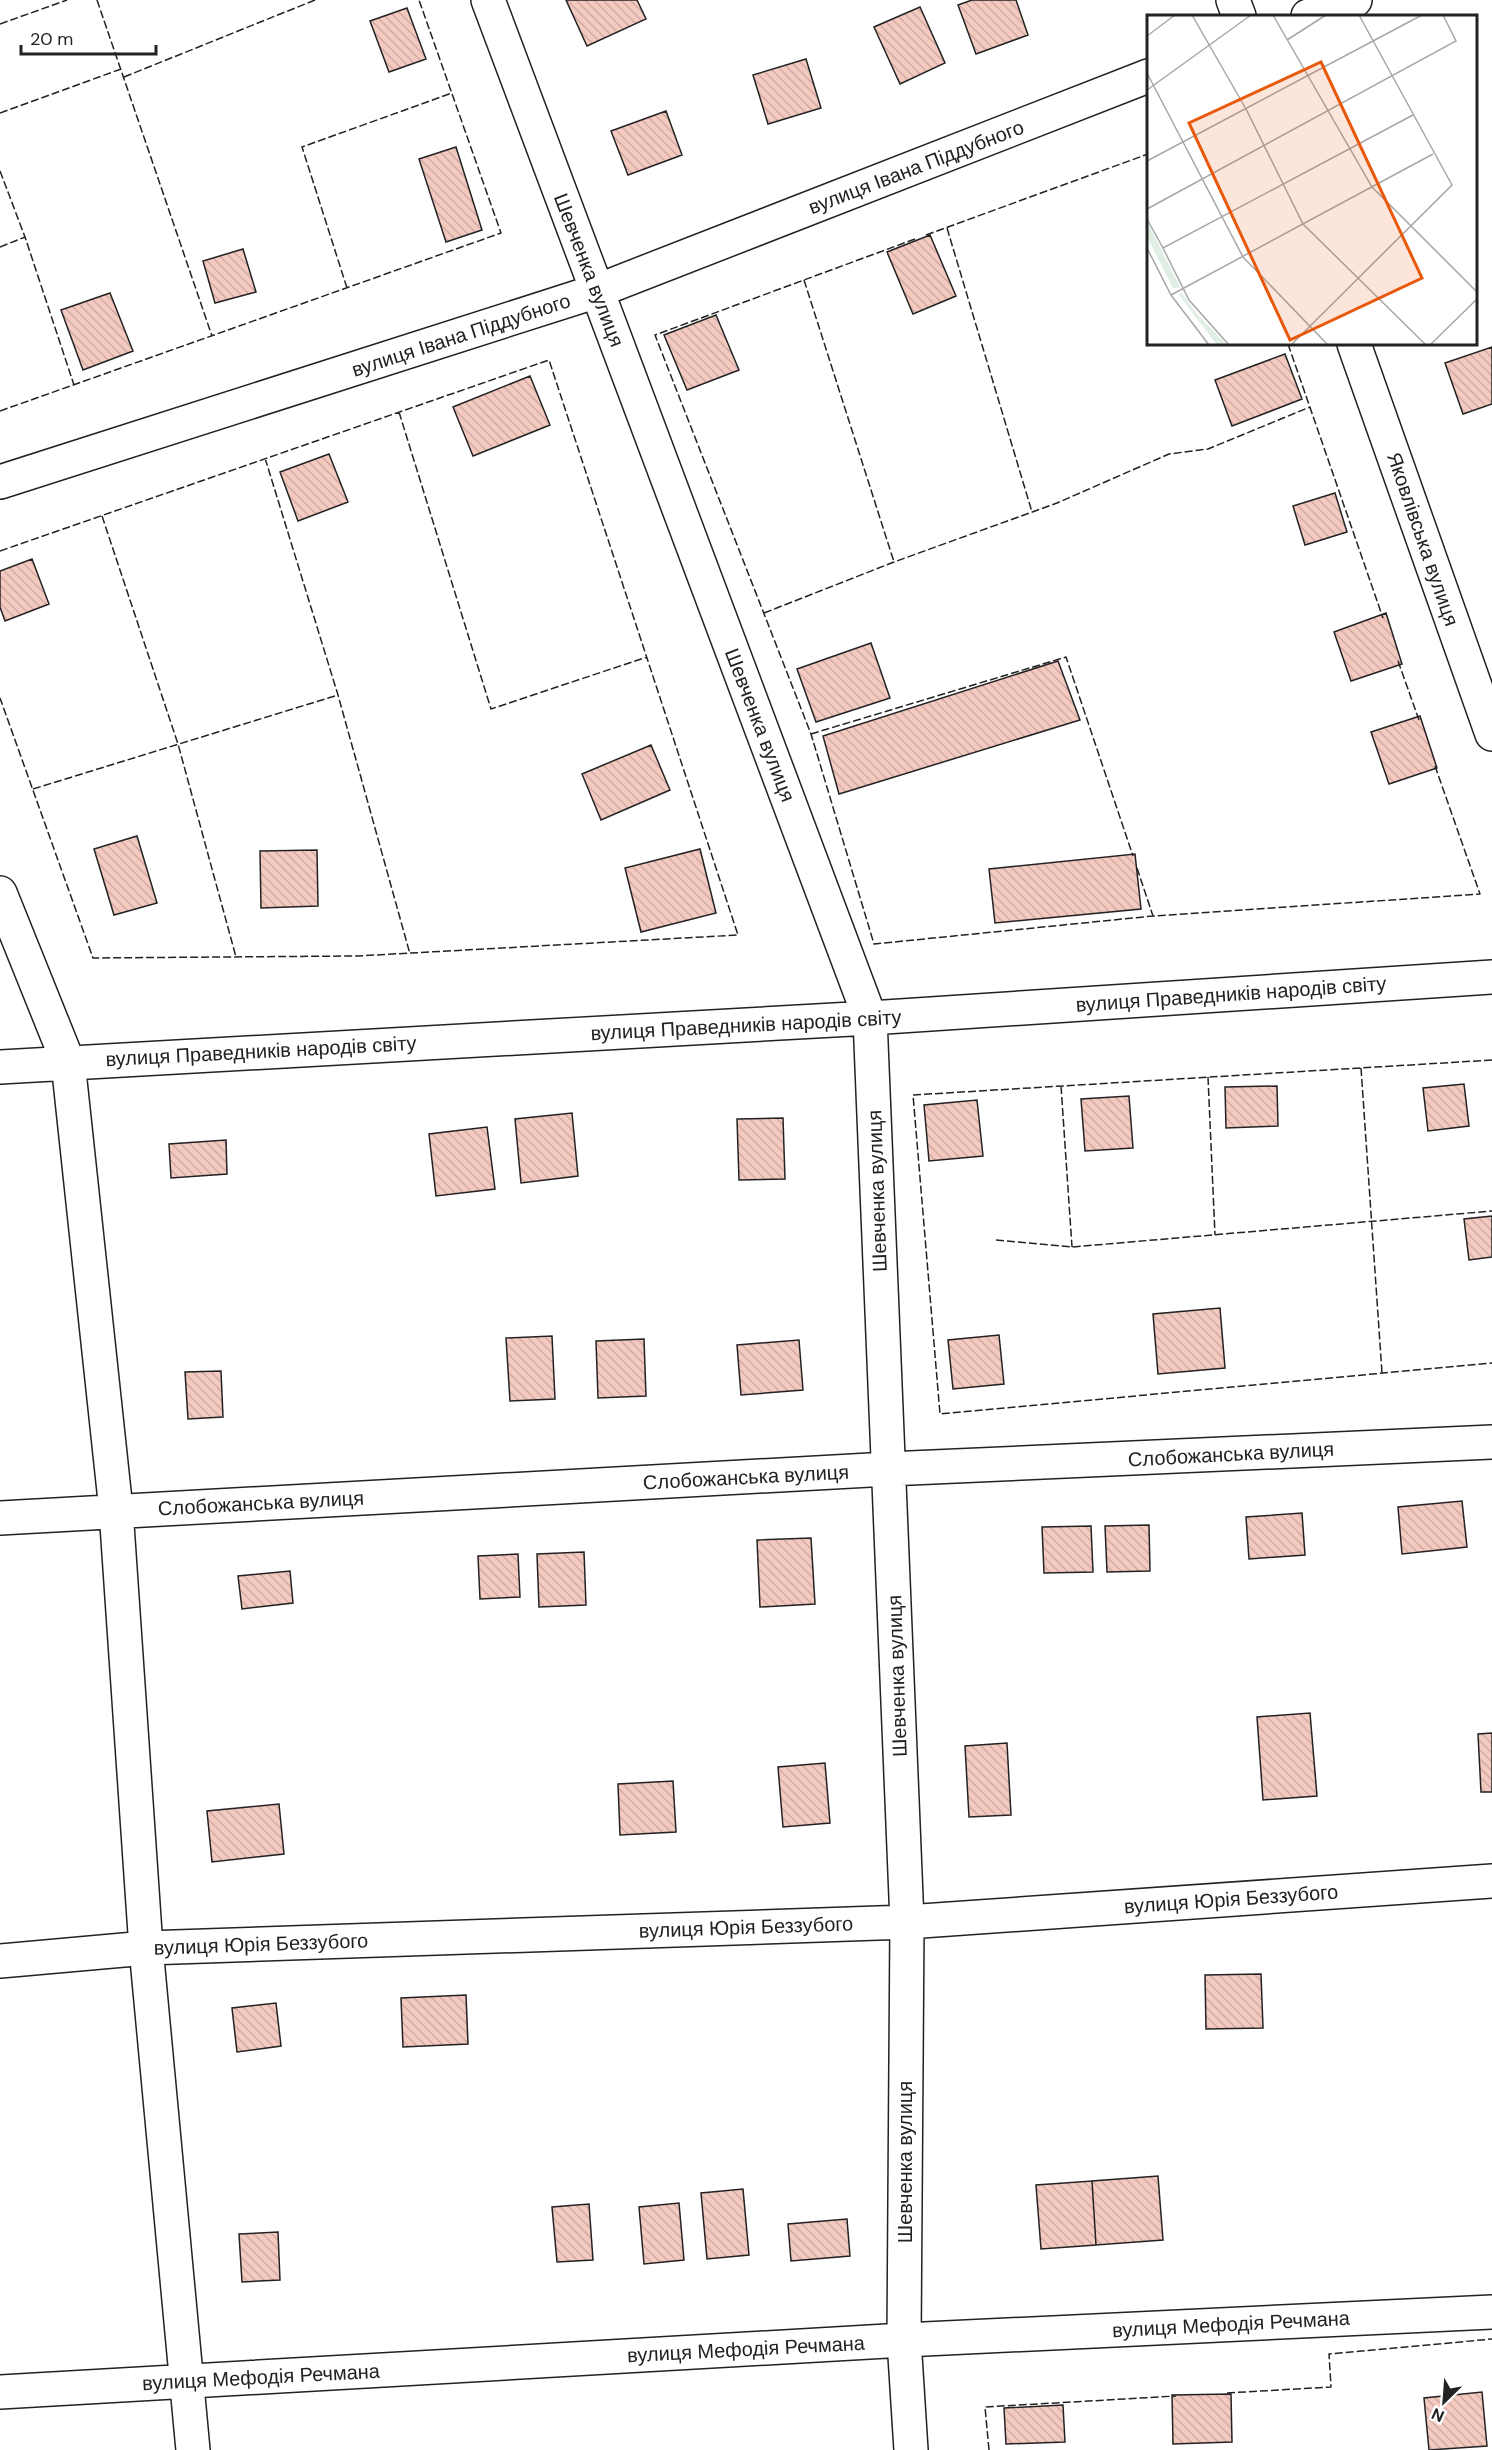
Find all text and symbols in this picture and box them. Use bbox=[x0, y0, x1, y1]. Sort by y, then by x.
inset map bbox=[1147, 15, 1477, 345]
scale bar bbox=[21, 18, 156, 56]
text: 20 m bbox=[30, 27, 73, 51]
street label: вулиця Івана Піддубного bbox=[805, 114, 1027, 220]
street label: Шевченка вулиця bbox=[548, 190, 630, 350]
street label: вулиця Івана Піддубного bbox=[348, 287, 574, 383]
street label: Яковлівська вулиця bbox=[1381, 449, 1465, 629]
street label: Шевченка вулиця bbox=[719, 645, 801, 805]
street label: вулиця Праведників народів світу bbox=[1075, 970, 1387, 1018]
street label: вулиця Праведників народів світу bbox=[590, 1004, 902, 1046]
street label: вулиця Праведників народів світу bbox=[105, 1030, 417, 1072]
street label: Шевченка вулиця bbox=[861, 1109, 893, 1273]
street label: Слобожанська вулиця bbox=[1127, 1436, 1335, 1472]
street label: Слобожанська вулиця bbox=[642, 1459, 850, 1495]
street label: Слобожанська вулиця bbox=[157, 1485, 365, 1521]
street label: Шевченка вулиця bbox=[881, 1594, 913, 1758]
street label: вулиця Юрія Беззубого bbox=[1123, 1879, 1339, 1919]
street label: вулиця Юрія Беззубого bbox=[638, 1910, 854, 1944]
street label: вулиця Юрія Беззубого bbox=[153, 1927, 369, 1961]
street label: Шевченка вулиця bbox=[892, 2081, 918, 2243]
street label: вулиця Мефодія Речмана bbox=[1111, 2305, 1351, 2343]
street label: вулиця Мефодія Речмана bbox=[626, 2330, 866, 2368]
street label: вулиця Мефодія Речмана bbox=[141, 2358, 381, 2396]
north arrow bbox=[1414, 2372, 1474, 2432]
text: N bbox=[1428, 2403, 1448, 2427]

